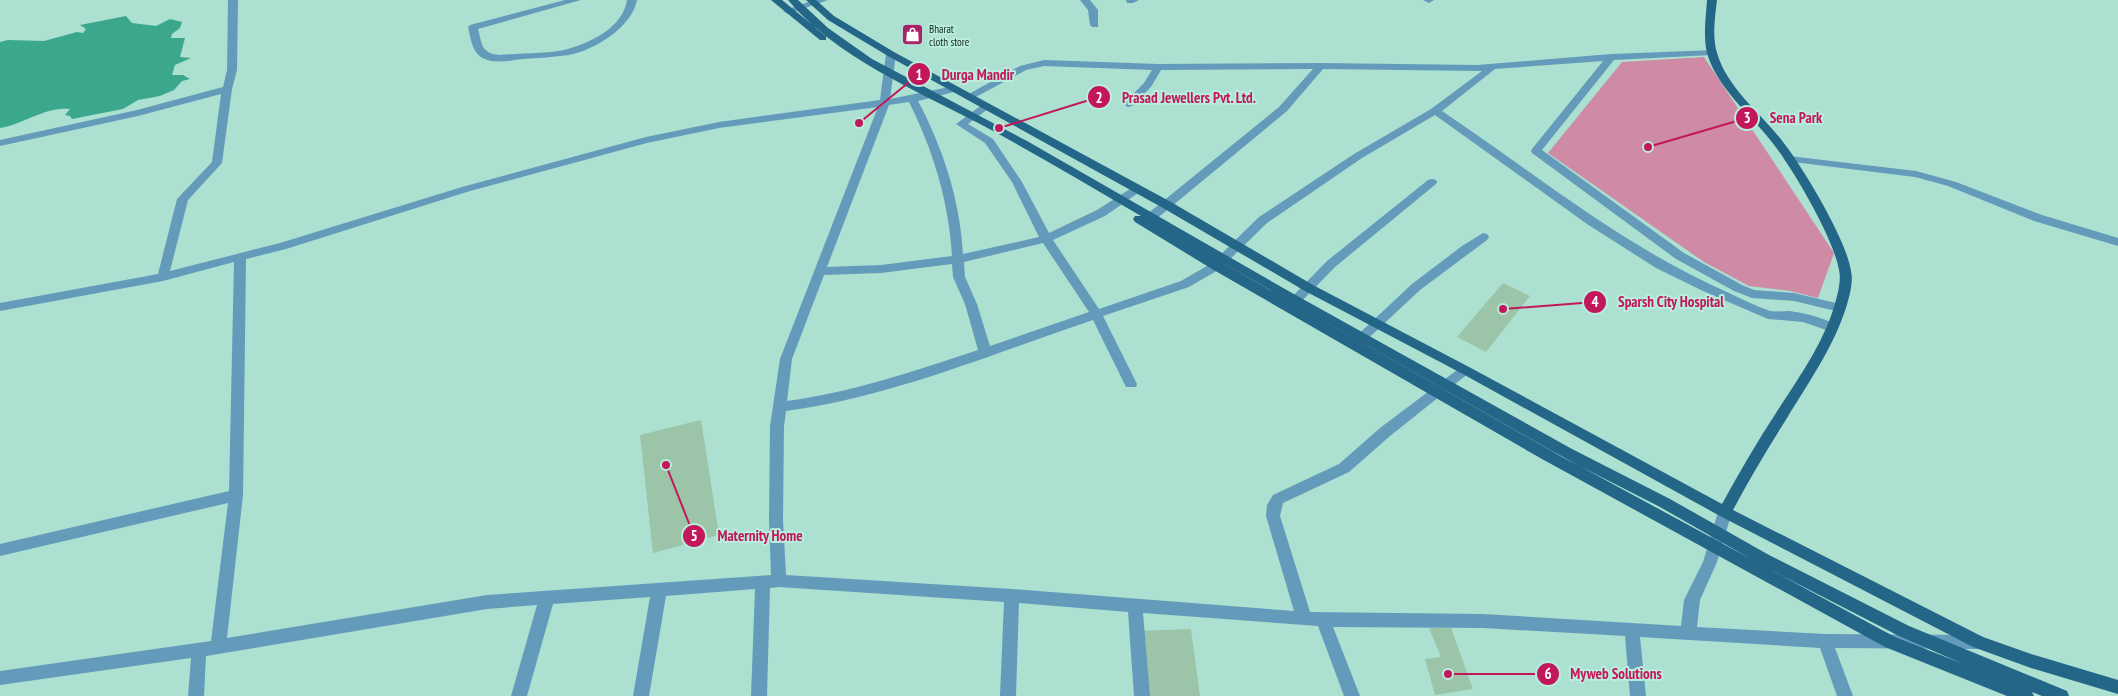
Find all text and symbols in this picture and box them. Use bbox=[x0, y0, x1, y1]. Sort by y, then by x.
place label: Bharat cloth store bbox=[929, 22, 970, 49]
shop icon: Bharat cloth store bbox=[901, 23, 925, 47]
callout: Durga Mandir bbox=[906, 59, 1024, 89]
text: 1 bbox=[915, 65, 923, 84]
text: Durga Mandir bbox=[942, 65, 1015, 84]
callout: Prasad Jewellers Pvt. Ltd. bbox=[1086, 82, 1266, 112]
text: 2 bbox=[1095, 88, 1103, 107]
text: Prasad Jewellers Pvt. Ltd. bbox=[1122, 88, 1256, 107]
callout: Sena Park bbox=[1734, 103, 1832, 133]
text: 3 bbox=[1743, 108, 1751, 127]
text: Sena Park bbox=[1770, 108, 1823, 127]
callout: Sparsh City Hospital bbox=[1583, 287, 1734, 317]
text: 4 bbox=[1591, 292, 1599, 311]
text: Sparsh City Hospital bbox=[1618, 292, 1724, 311]
callout: Maternity Home bbox=[682, 521, 812, 551]
text: 5 bbox=[690, 526, 698, 545]
text: Maternity Home bbox=[717, 526, 803, 545]
callout: Myweb Solutions bbox=[1535, 659, 1672, 689]
text: 6 bbox=[1544, 664, 1552, 683]
text: Myweb Solutions bbox=[1570, 664, 1662, 683]

